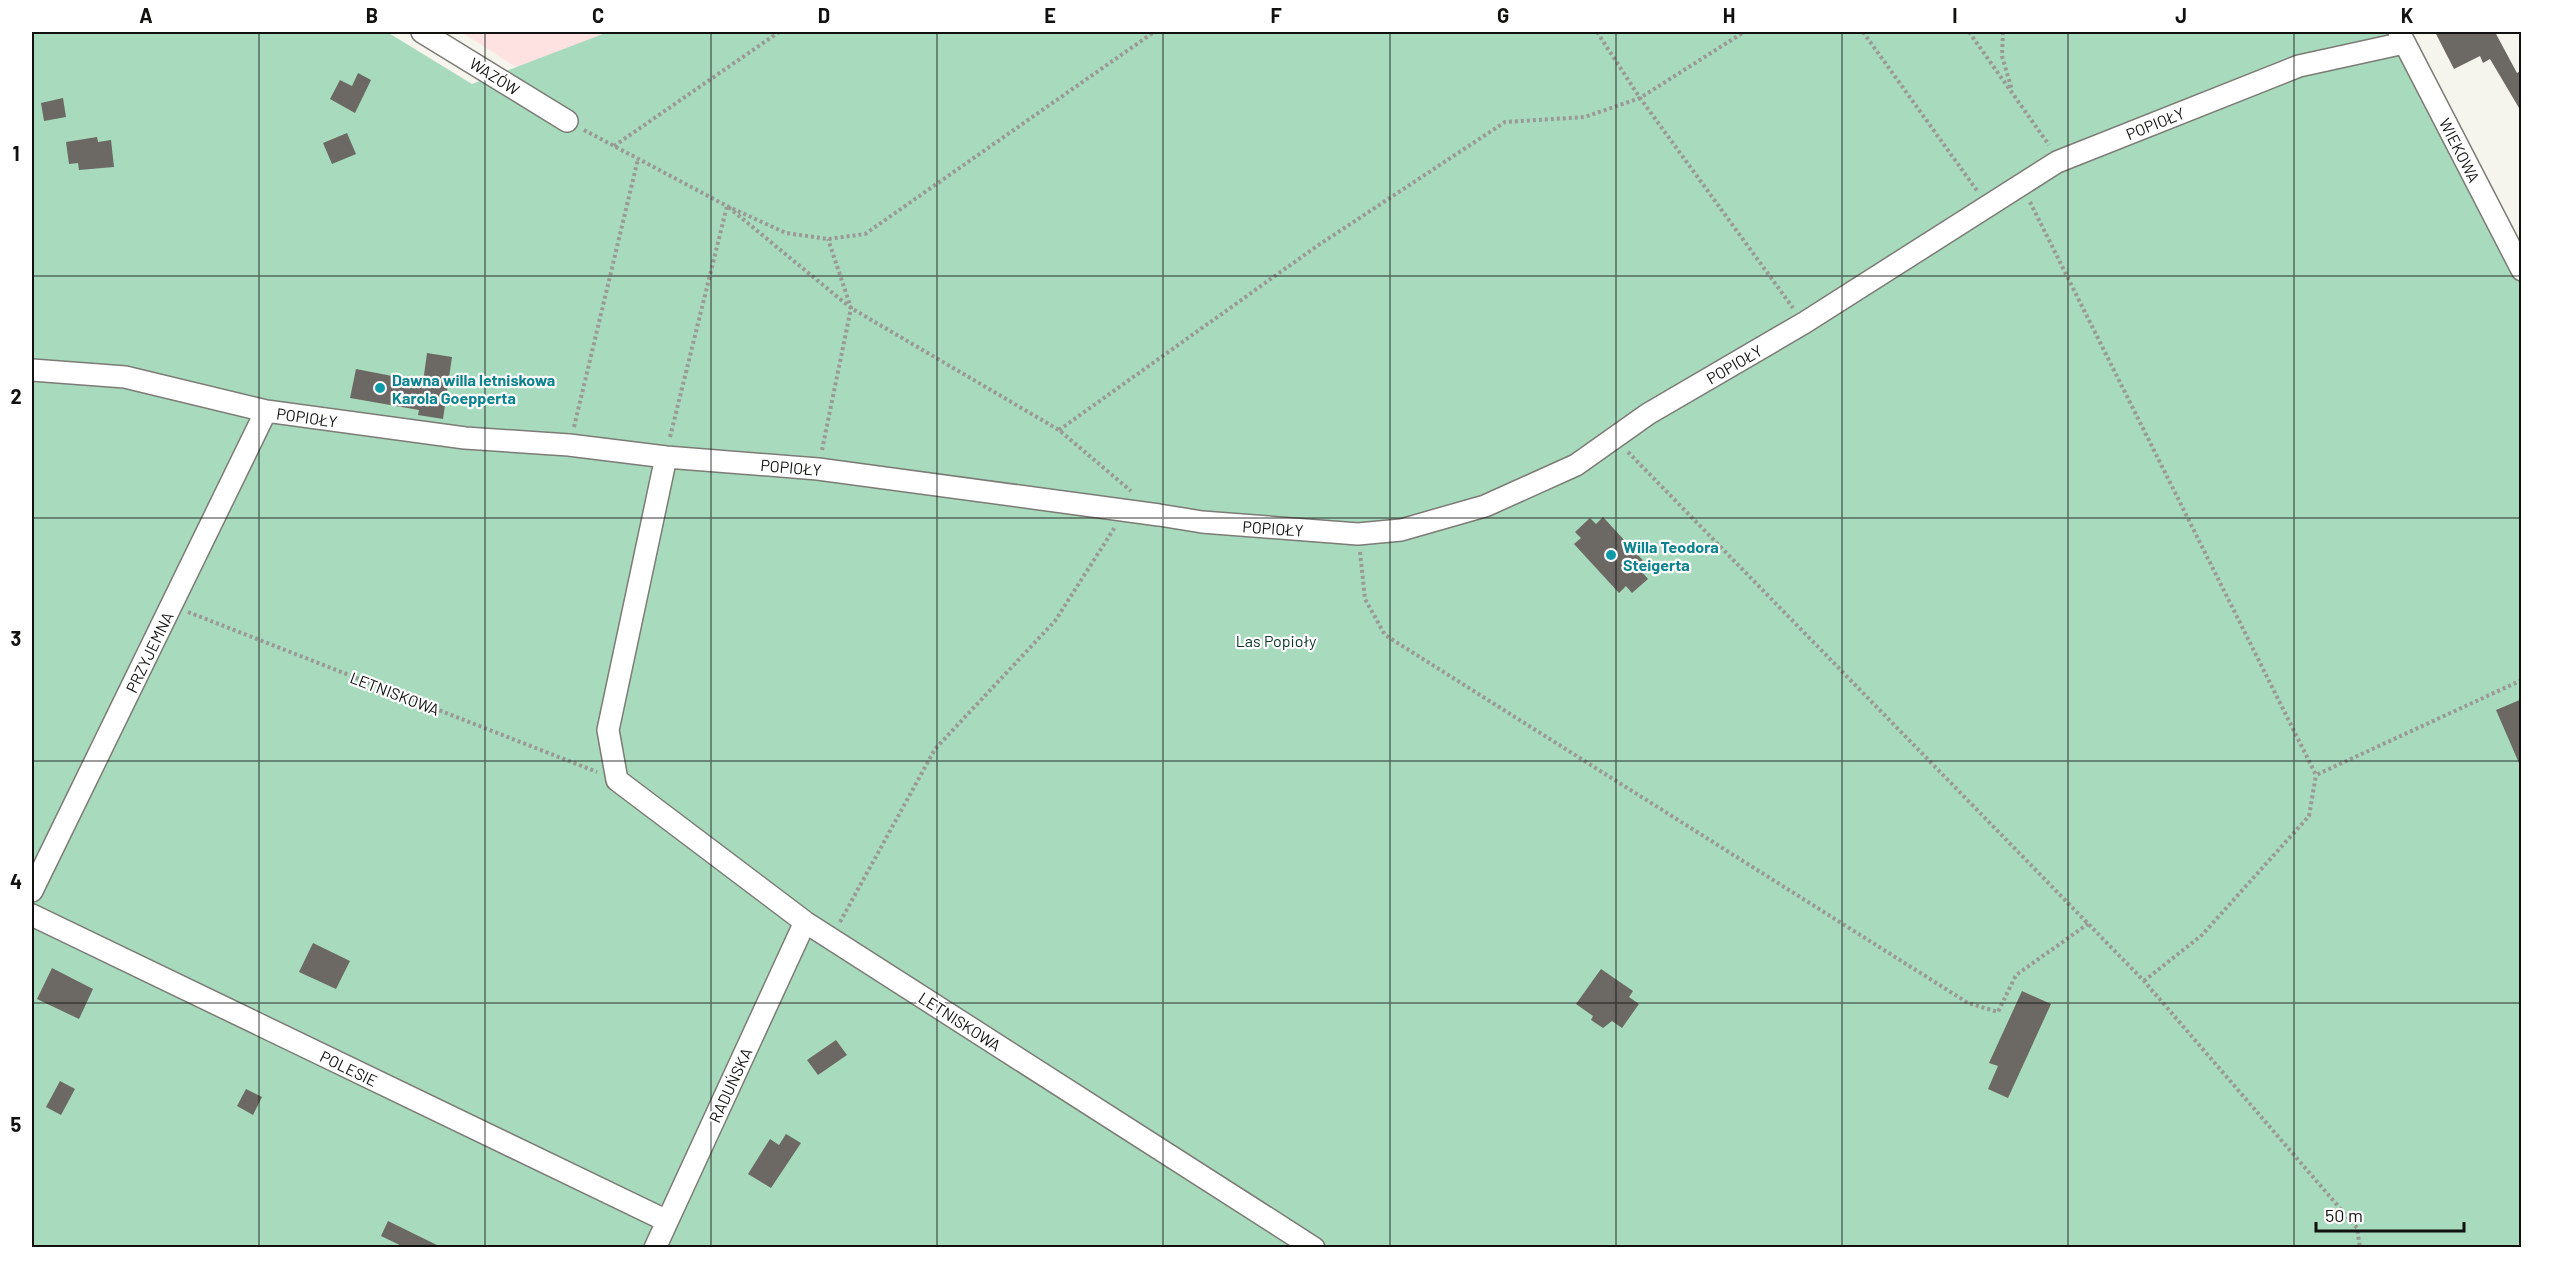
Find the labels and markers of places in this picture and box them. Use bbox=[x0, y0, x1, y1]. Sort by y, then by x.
place label: Dawna willa letniskowa Karola Goepperta bbox=[392, 370, 555, 407]
marker: Dawna willa letniskowa Karola Goepperta bbox=[373, 381, 387, 395]
place label: Willa Teodora Steigerta bbox=[1623, 537, 1719, 574]
marker: Willa Teodora Steigerta bbox=[1604, 548, 1618, 562]

